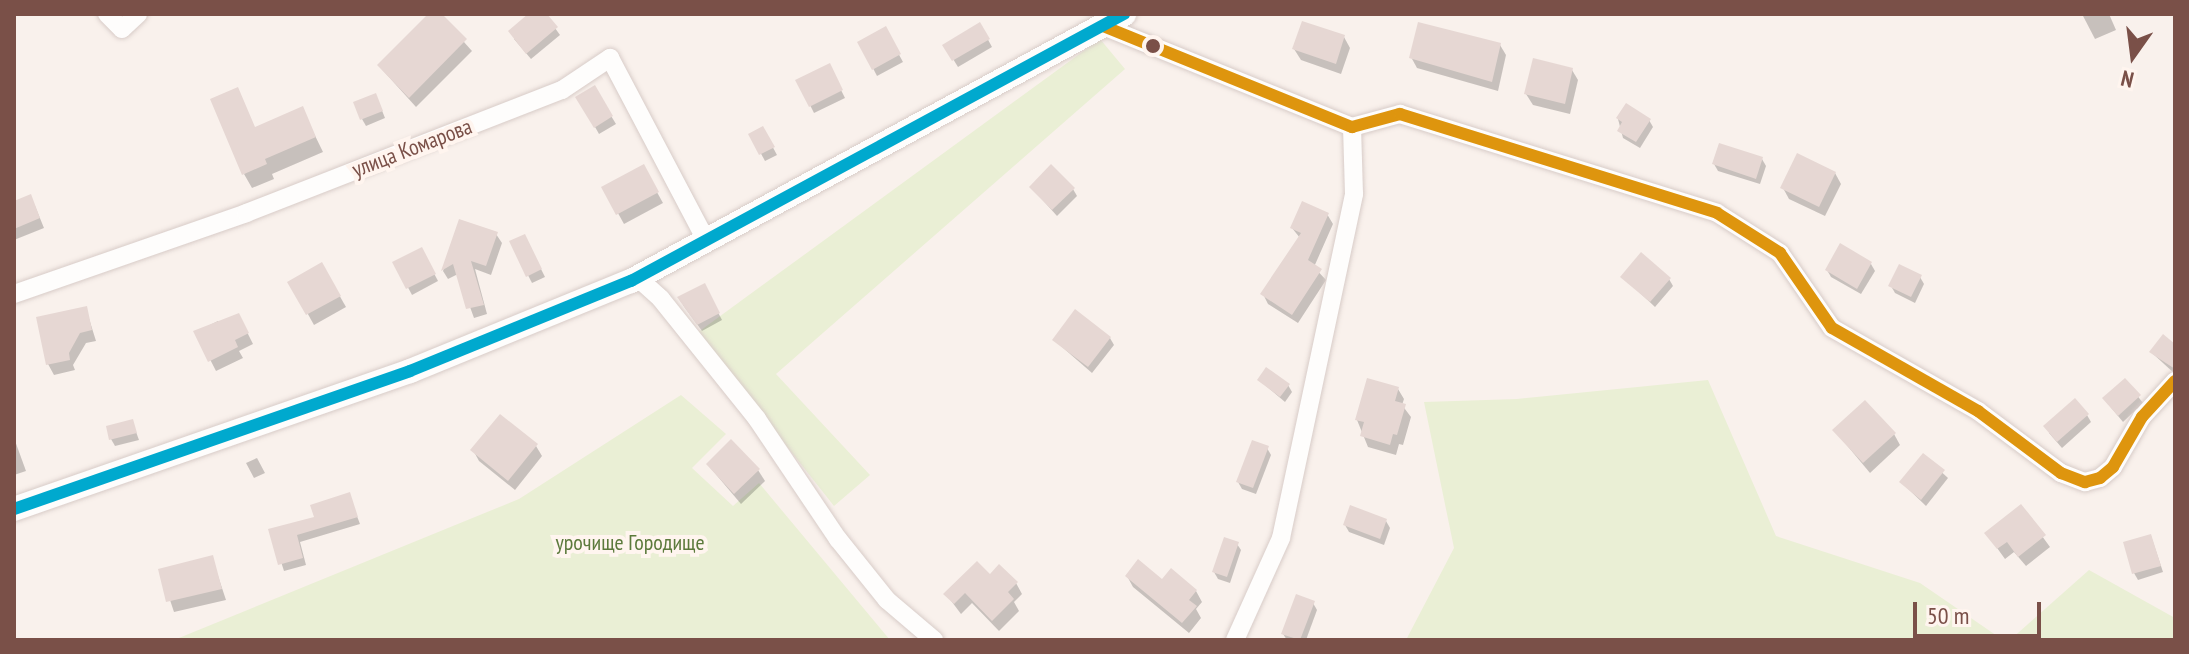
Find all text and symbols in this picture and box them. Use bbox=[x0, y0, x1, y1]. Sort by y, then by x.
north arrow bbox=[2093, 16, 2173, 96]
unlabelled marker bbox=[1145, 38, 1161, 54]
text: N bbox=[2118, 64, 2136, 94]
street label: улица Комарова bbox=[348, 113, 476, 183]
park label: урочище Городище bbox=[555, 530, 705, 556]
scale bar bbox=[1917, 586, 2045, 636]
text: 50 m bbox=[1927, 600, 1969, 631]

